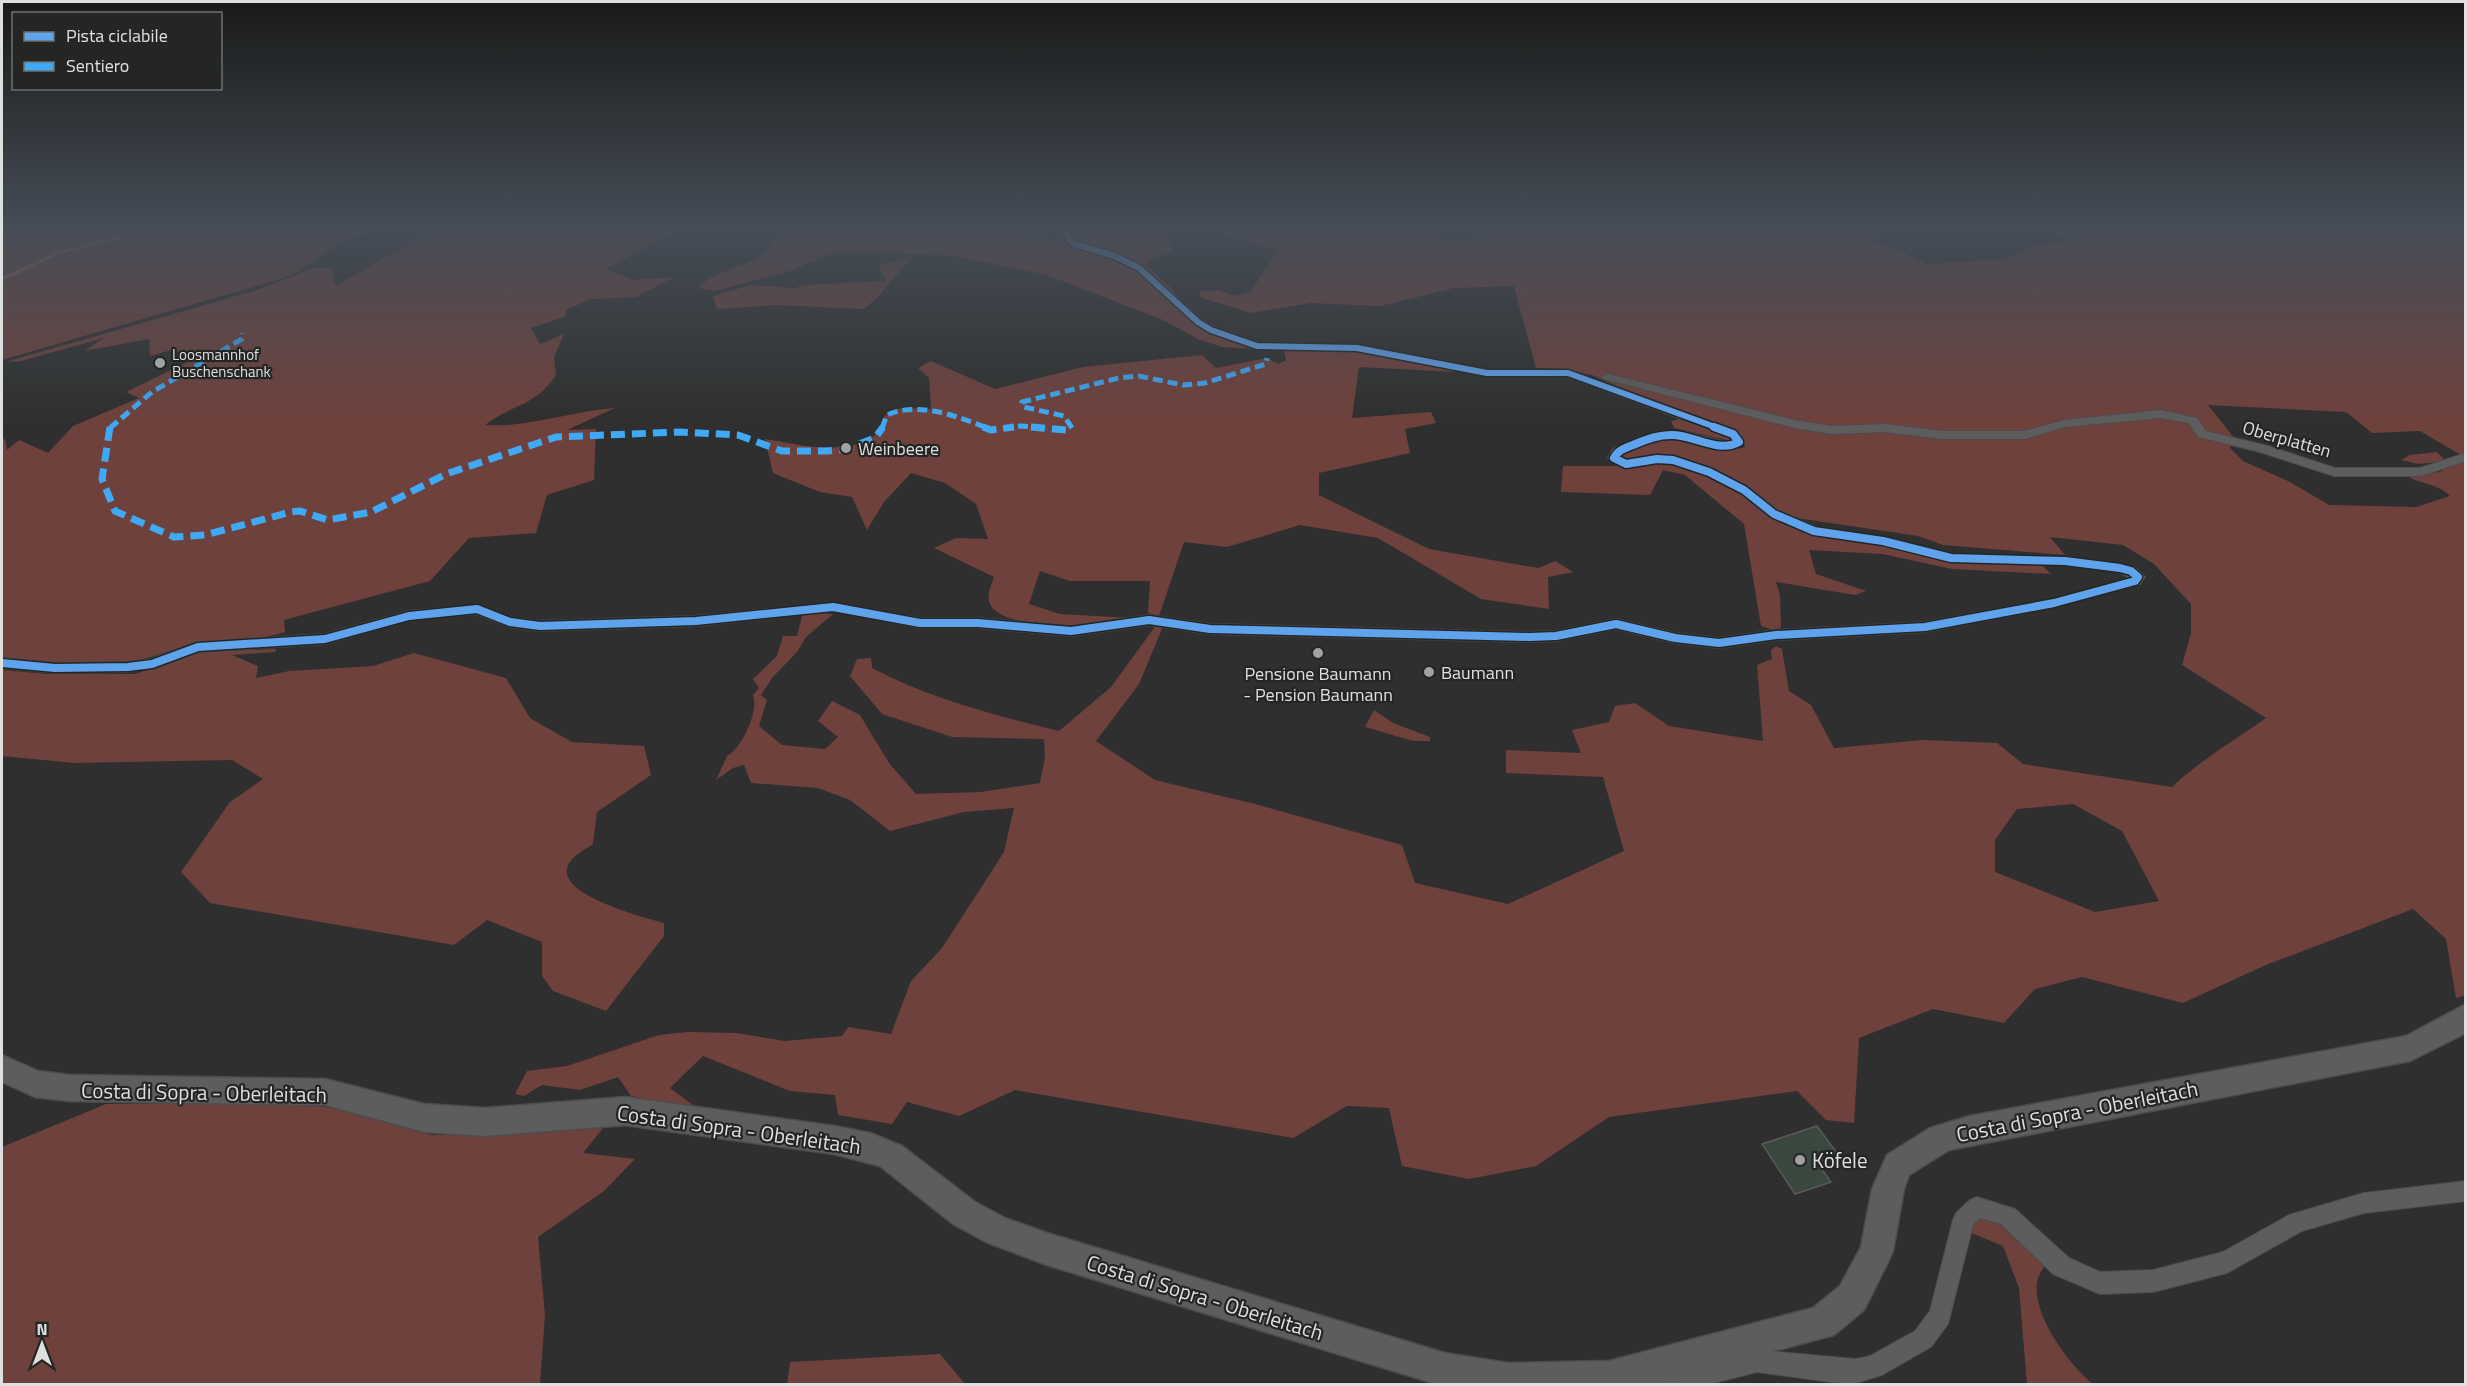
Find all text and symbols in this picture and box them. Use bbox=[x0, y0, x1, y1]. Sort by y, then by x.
legend bbox=[12, 12, 222, 90]
text: Pista ciclabile bbox=[66, 22, 168, 49]
text: Sentiero bbox=[66, 52, 129, 79]
place label: Loosmannhof Buschenschank bbox=[172, 343, 271, 383]
marker: Loosmannhof Buschenschank bbox=[153, 356, 167, 370]
street label: Oberplatten bbox=[2240, 414, 2334, 464]
place label: Weinbeere bbox=[858, 435, 939, 462]
marker: Weinbeere bbox=[839, 441, 853, 455]
marker: Pensione Baumann - Pension Baumann bbox=[1311, 646, 1325, 660]
place label: Baumann bbox=[1441, 659, 1514, 686]
place label: Pensione Baumann - Pension Baumann bbox=[1243, 660, 1393, 708]
marker: Baumann bbox=[1422, 665, 1436, 679]
street label: Costa di Sopra - Oberleitach bbox=[1953, 1072, 2201, 1150]
street label: Costa di Sopra - Oberleitach bbox=[81, 1074, 327, 1110]
street label: Costa di Sopra - Oberleitach bbox=[615, 1096, 863, 1162]
place label: Köfele bbox=[1812, 1144, 1868, 1176]
marker: Köfele bbox=[1793, 1153, 1807, 1167]
street label: Costa di Sopra - Oberleitach bbox=[1083, 1246, 1327, 1348]
north arrow bbox=[12, 1314, 72, 1374]
text: N bbox=[36, 1317, 48, 1341]

